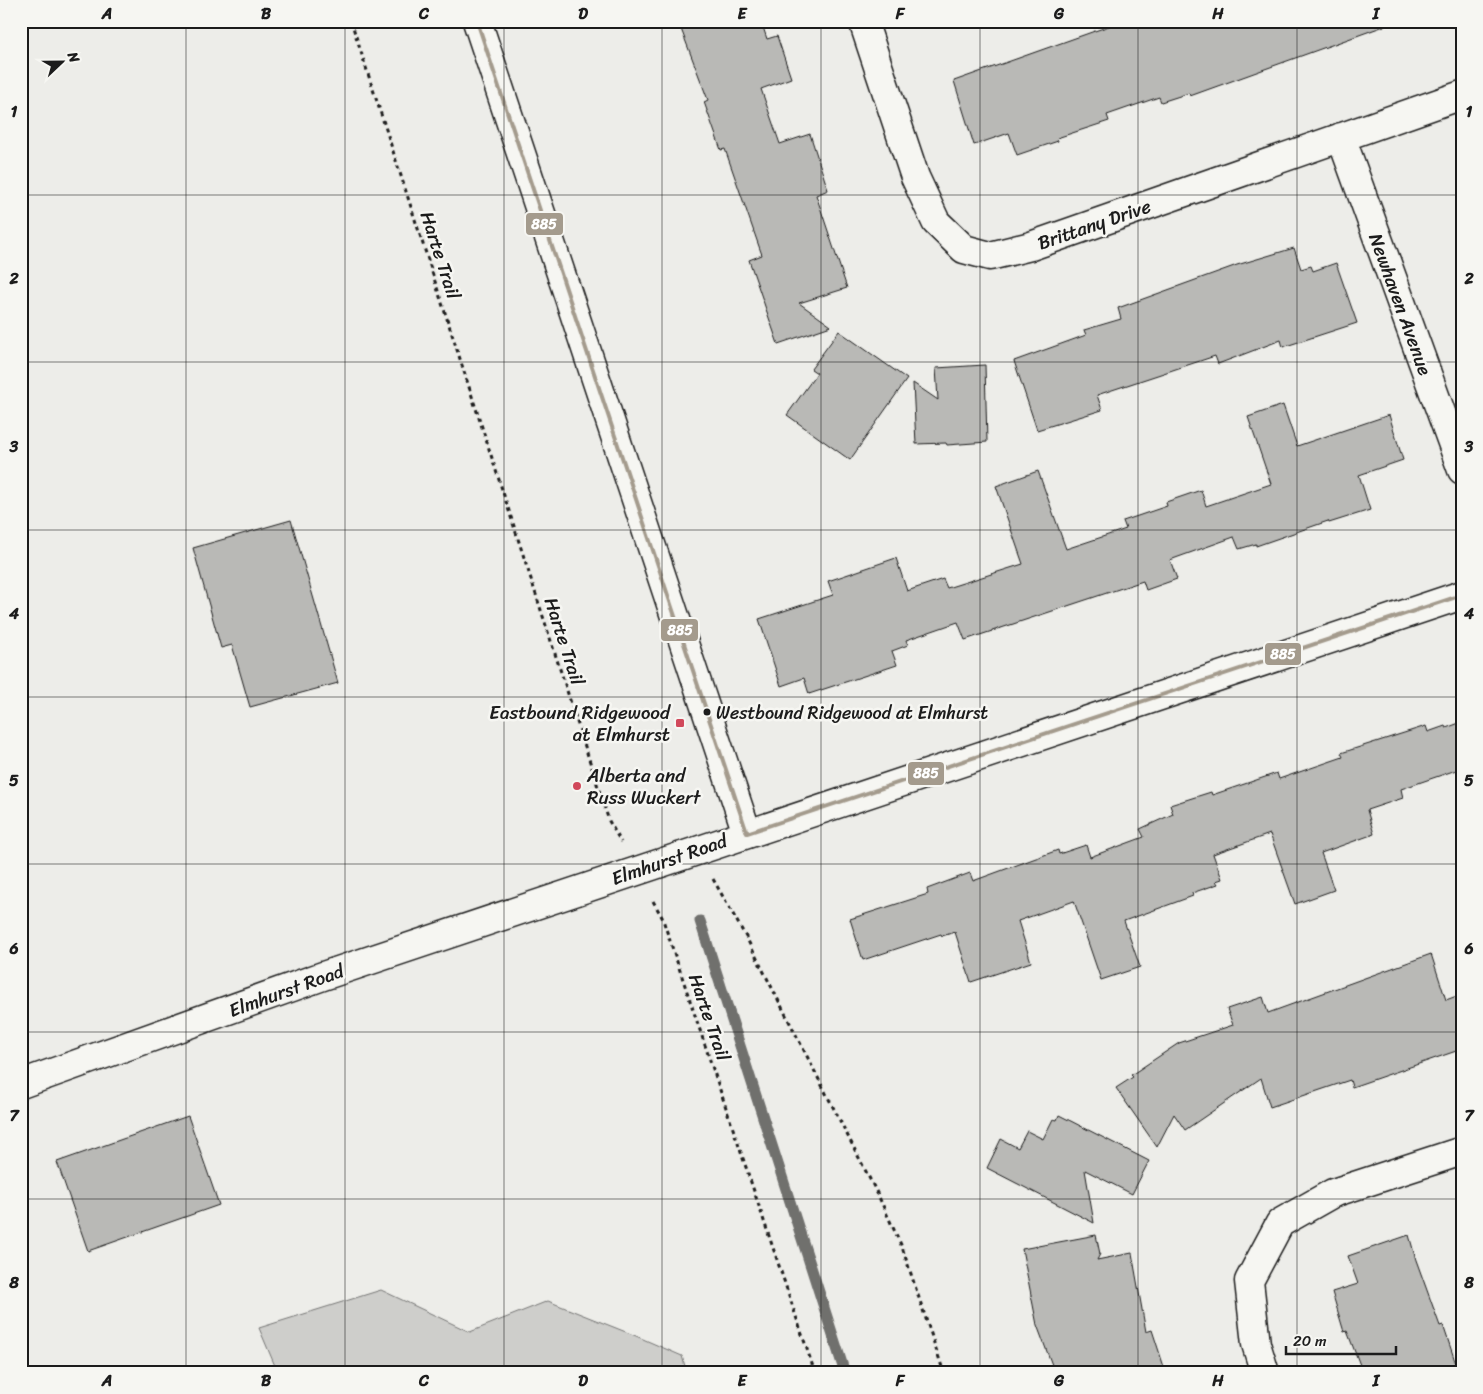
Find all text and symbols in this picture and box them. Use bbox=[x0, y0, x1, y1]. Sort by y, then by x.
text: A bbox=[101, 0, 112, 28]
text: B bbox=[261, 0, 272, 28]
text: C bbox=[418, 0, 430, 28]
text: D bbox=[578, 0, 588, 28]
text: E bbox=[738, 0, 748, 28]
text: F bbox=[895, 0, 906, 28]
text: G bbox=[1053, 0, 1065, 28]
text: H bbox=[1211, 0, 1224, 28]
text: I bbox=[1372, 0, 1381, 28]
north arrow bbox=[38, 38, 88, 88]
text: N bbox=[60, 47, 87, 67]
text: 1 bbox=[11, 97, 18, 126]
text: 1 bbox=[1466, 97, 1473, 126]
street label: Brittany Drive bbox=[1033, 190, 1156, 259]
street label: Harte Trail bbox=[411, 207, 470, 304]
line badge: 885 bbox=[525, 212, 564, 236]
text: 885 bbox=[530, 212, 557, 237]
street label: Newhaven Avenue bbox=[1359, 228, 1442, 380]
text: 2 bbox=[8, 264, 19, 293]
text: 2 bbox=[1463, 264, 1474, 293]
text: 3 bbox=[9, 432, 19, 461]
text: 3 bbox=[1464, 432, 1474, 461]
street label: Harte Trail bbox=[535, 593, 594, 690]
text: 4 bbox=[8, 599, 19, 628]
text: 4 bbox=[1463, 599, 1474, 628]
line badge: 885 bbox=[660, 618, 699, 642]
text: 885 bbox=[666, 618, 693, 643]
line badge: 885 bbox=[1264, 642, 1302, 666]
text: 885 bbox=[1269, 642, 1296, 667]
place label: Eastbound Ridgewood at Elmhurst bbox=[489, 696, 672, 751]
place label: Westbound Ridgewood at Elmhurst bbox=[716, 697, 988, 729]
marker: Westbound Ridgewood at Elmhurst bbox=[702, 707, 712, 717]
marker: Eastbound Ridgewood at Elmhurst bbox=[674, 717, 686, 729]
place label: Alberta and Russ Wuckert bbox=[586, 759, 702, 814]
line badge: 885 bbox=[907, 761, 945, 786]
text: 885 bbox=[912, 761, 939, 786]
text: 5 bbox=[9, 766, 19, 795]
text: 5 bbox=[1464, 766, 1474, 795]
marker: Alberta and Russ Wuckert bbox=[571, 780, 583, 792]
street label: Elmhurst Road bbox=[607, 824, 733, 895]
text: 6 bbox=[8, 934, 19, 963]
text: 6 bbox=[1463, 934, 1474, 963]
street label: Elmhurst Road bbox=[224, 954, 350, 1027]
street label: Harte Trail bbox=[679, 969, 740, 1066]
text: 7 bbox=[9, 1101, 20, 1130]
text: 7 bbox=[1464, 1101, 1475, 1130]
text: 8 bbox=[8, 1268, 19, 1297]
text: 8 bbox=[1463, 1268, 1474, 1297]
scale bar bbox=[1286, 1324, 1396, 1356]
text: 20 m bbox=[1293, 1328, 1327, 1354]
text: A bbox=[101, 1366, 112, 1394]
text: B bbox=[261, 1366, 272, 1394]
text: C bbox=[418, 1366, 430, 1394]
text: D bbox=[578, 1366, 588, 1394]
text: E bbox=[738, 1366, 748, 1394]
text: F bbox=[895, 1366, 906, 1394]
text: G bbox=[1053, 1366, 1065, 1394]
text: H bbox=[1211, 1366, 1224, 1394]
text: I bbox=[1372, 1366, 1381, 1394]

